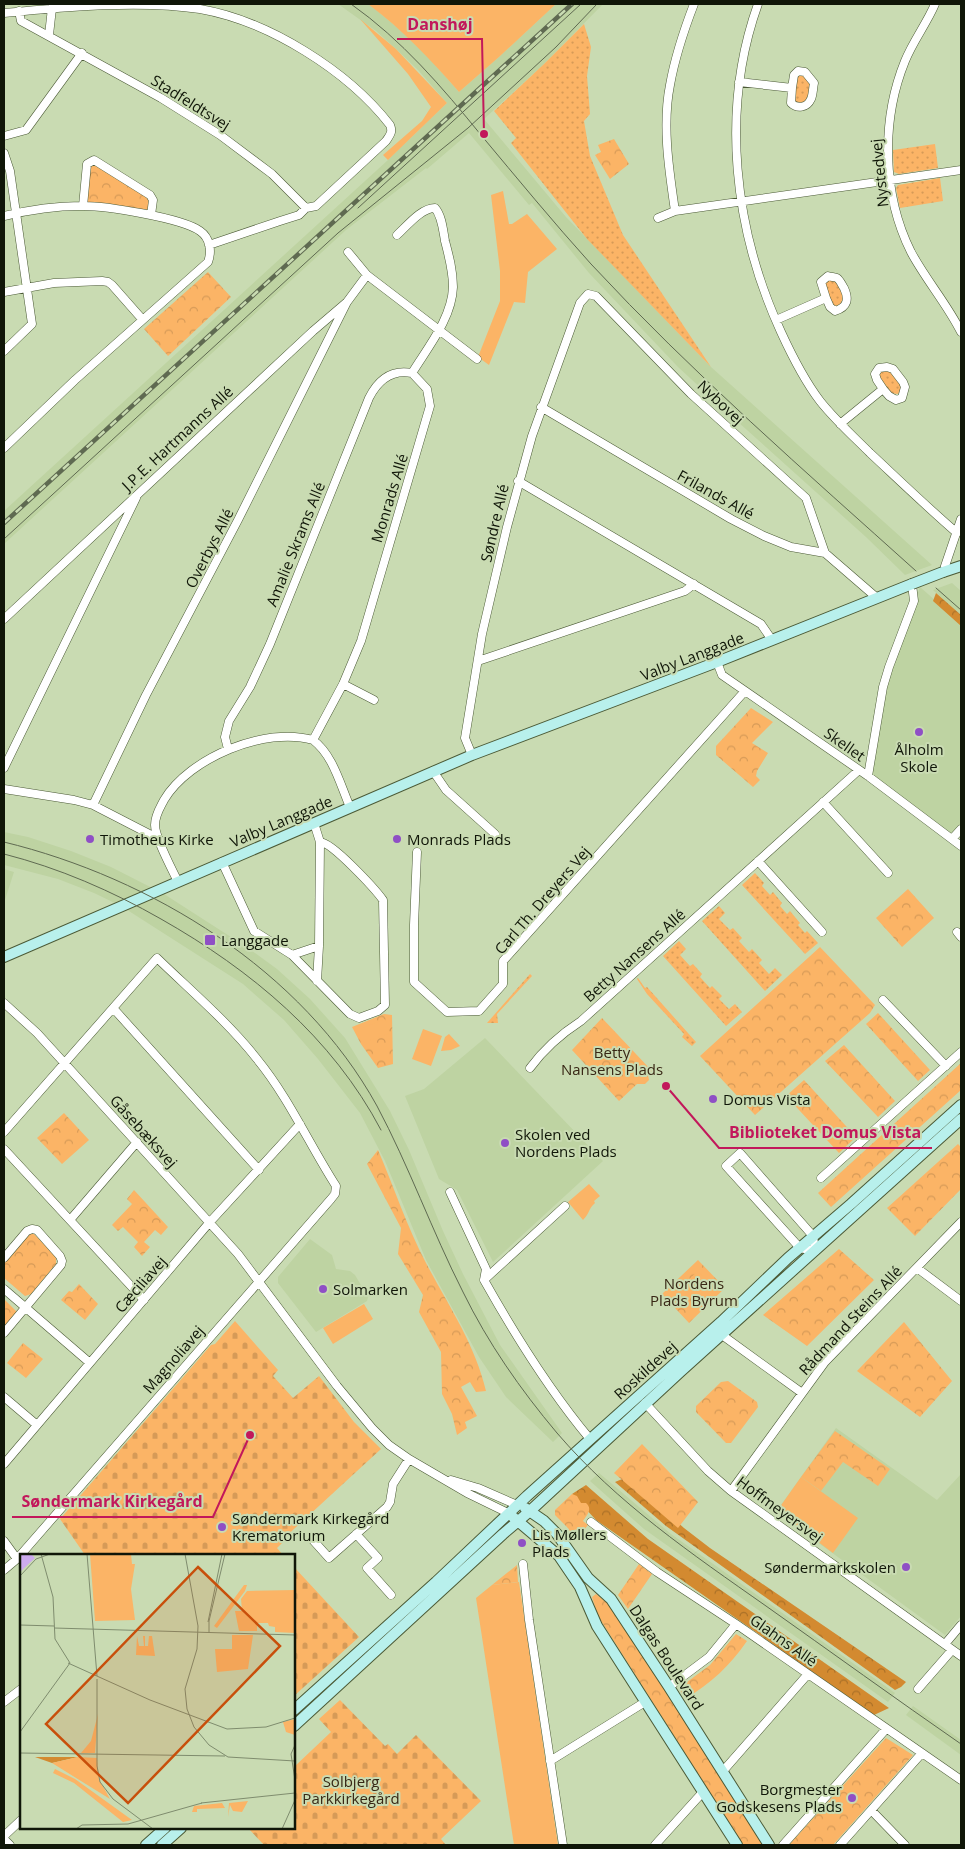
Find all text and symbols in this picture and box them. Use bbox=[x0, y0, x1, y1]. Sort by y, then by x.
callout: Danshøj bbox=[397, 8, 482, 39]
text: Danshøj bbox=[407, 13, 473, 35]
street label: Stadfeldtsvej bbox=[148, 70, 234, 134]
street label: Nystedvej bbox=[865, 138, 893, 208]
street label: Nybovej bbox=[693, 375, 749, 429]
street label: J.P.E. Hartmanns Allé bbox=[116, 381, 237, 496]
street label: Monrads Allé bbox=[366, 451, 412, 545]
street label: Frilands Allé bbox=[674, 465, 758, 523]
street label: Amalie Skrams Allé bbox=[261, 479, 329, 609]
street label: Søndre Allé bbox=[475, 482, 513, 564]
street label: Overbys Allé bbox=[180, 505, 238, 591]
street label: Valby Langgade bbox=[637, 627, 747, 685]
street label: Skellet bbox=[820, 723, 870, 765]
marker: Ålholm Skole bbox=[913, 726, 925, 738]
place label: Ålholm Skole bbox=[894, 739, 944, 776]
street label: Valby Langgade bbox=[227, 790, 335, 852]
place label: Timotheus Kirke bbox=[100, 829, 214, 849]
place label: Monrads Plads bbox=[407, 829, 511, 849]
marker: Timotheus Kirke bbox=[84, 833, 96, 845]
marker: Monrads Plads bbox=[391, 833, 403, 845]
street label: Carl Th. Dreyers Vej bbox=[490, 842, 594, 958]
street label: Betty Nansens Allé bbox=[579, 904, 689, 1006]
place label: Langgade bbox=[221, 930, 289, 950]
marker: Langgade bbox=[203, 933, 217, 947]
park label: Betty Nansens Plads bbox=[561, 1042, 663, 1079]
place label: Domus Vista bbox=[723, 1089, 811, 1109]
street label: Gåsebæksvej bbox=[106, 1090, 182, 1172]
marker: Domus Vista bbox=[707, 1093, 719, 1105]
callout: Biblioteket Domus Vista bbox=[719, 1117, 932, 1148]
text: Biblioteket Domus Vista bbox=[729, 1121, 921, 1143]
place label: Skolen ved Nordens Plads bbox=[515, 1124, 617, 1161]
marker: Skolen ved Nordens Plads bbox=[499, 1137, 511, 1149]
street label: Cæciliavej bbox=[110, 1251, 170, 1317]
street label: Rådmand Steins Allé bbox=[794, 1261, 906, 1379]
park label: Nordens Plads Byrum bbox=[650, 1273, 738, 1310]
place label: Solmarken bbox=[333, 1279, 408, 1299]
marker: Solmarken bbox=[317, 1283, 329, 1295]
street label: Magnoliavej bbox=[138, 1321, 208, 1397]
street label: Roskildevej bbox=[609, 1336, 681, 1404]
street label: Hoffmeyersvej bbox=[733, 1471, 827, 1547]
callout: Søndermark Kirkegård bbox=[12, 1486, 213, 1517]
text: Søndermark Kirkegård bbox=[21, 1490, 203, 1512]
place label: Søndermark Kirkegård Krematorium bbox=[232, 1508, 390, 1545]
marker: Søndermark Kirkegård Krematorium bbox=[216, 1521, 228, 1533]
place label: Lis Møllers Plads bbox=[532, 1524, 606, 1561]
marker: Lis Møllers Plads bbox=[516, 1537, 528, 1549]
inset map bbox=[20, 1554, 295, 1829]
place label: Søndermarkskolen bbox=[764, 1557, 896, 1577]
marker: Søndermarkskolen bbox=[900, 1561, 912, 1573]
street label: Dalgas Boulevard bbox=[625, 1600, 709, 1714]
street label: Glahns Allé bbox=[746, 1609, 822, 1671]
park label: Solbjerg Parkkirkegård bbox=[302, 1771, 400, 1808]
place label: Borgmester Godskesens Plads bbox=[716, 1779, 842, 1816]
marker: Borgmester Godskesens Plads bbox=[846, 1792, 858, 1804]

